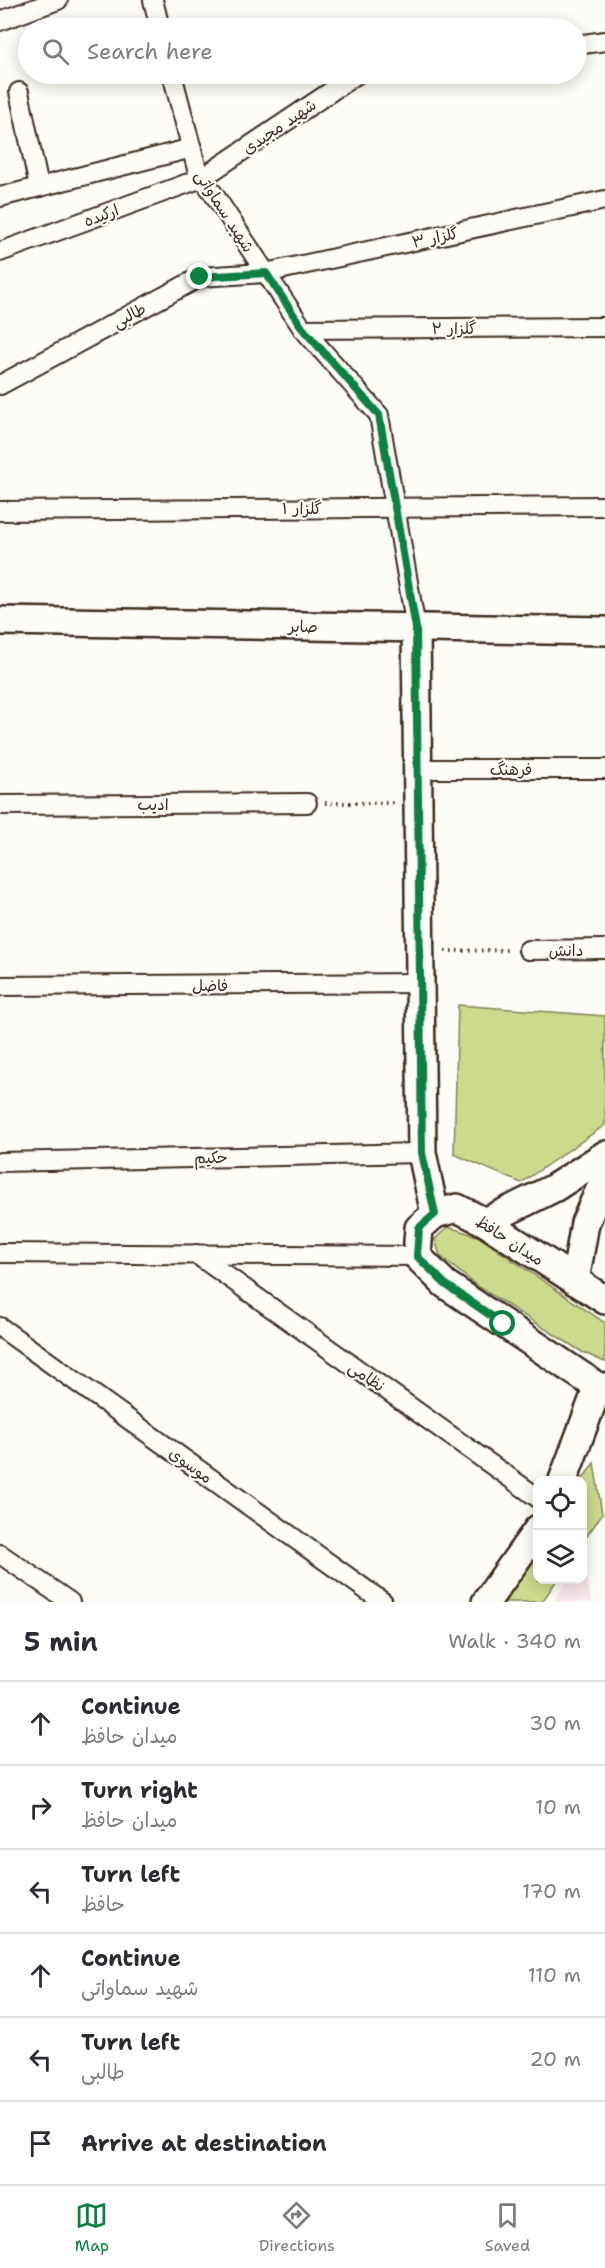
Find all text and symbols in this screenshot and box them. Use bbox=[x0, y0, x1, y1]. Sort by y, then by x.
search box bbox=[18, 18, 587, 84]
icon: search bbox=[39, 35, 72, 68]
text: Search here bbox=[87, 37, 213, 66]
street label: شهید مجیدی bbox=[238, 94, 320, 159]
street label: شهید سماواتی bbox=[190, 166, 259, 256]
street label: ارکیده bbox=[81, 199, 122, 231]
street label: گلزار ۳ bbox=[410, 222, 460, 253]
route end bbox=[186, 263, 212, 289]
street label: طالبی bbox=[109, 298, 150, 333]
street label: گلزار ۲ bbox=[432, 318, 477, 339]
street label: گلزار ۱ bbox=[282, 498, 322, 519]
street label: صابر bbox=[286, 616, 318, 637]
street label: فرهنگ bbox=[490, 759, 532, 780]
street label: ادیب bbox=[137, 794, 169, 815]
street label: دانش bbox=[548, 940, 584, 961]
street label: فاضل bbox=[192, 975, 228, 996]
street label: حکیم bbox=[194, 1147, 228, 1170]
street label: میدان حافظ bbox=[472, 1211, 548, 1270]
route start bbox=[489, 1310, 515, 1336]
street label: نظامی bbox=[344, 1356, 389, 1396]
street label: موسوی bbox=[165, 1443, 217, 1488]
map controls bbox=[533, 1476, 587, 1584]
button: locate bbox=[533, 1476, 587, 1530]
button: layers bbox=[533, 1530, 587, 1584]
text: 5 min bbox=[24, 1624, 98, 1659]
text: Walk · 340 m bbox=[448, 1628, 581, 1654]
text: Continue bbox=[81, 1692, 181, 1721]
icon: ahead bbox=[24, 1707, 57, 1740]
text: 30 m bbox=[529, 1710, 581, 1736]
text: میدان حافظ bbox=[81, 1723, 177, 1749]
text: Turn right bbox=[81, 1776, 198, 1805]
icon: right bbox=[24, 1791, 57, 1824]
text: 10 m bbox=[535, 1794, 581, 1820]
text: میدان حافظ bbox=[81, 1807, 177, 1833]
text: Turn left bbox=[81, 1860, 180, 1889]
icon: left bbox=[24, 1875, 57, 1908]
text: 170 m bbox=[522, 1878, 581, 1904]
text: حافظ bbox=[81, 1891, 125, 1917]
text: Continue bbox=[81, 1944, 181, 1973]
icon: ahead bbox=[24, 1959, 57, 1992]
text: 110 m bbox=[527, 1962, 581, 1988]
text: شهید سماواتی bbox=[81, 1975, 198, 2001]
text: Turn left bbox=[81, 2028, 180, 2057]
icon: left bbox=[24, 2043, 57, 2076]
text: 20 m bbox=[530, 2046, 581, 2072]
text: طالبی bbox=[81, 2059, 125, 2085]
icon: arrive bbox=[24, 2127, 57, 2160]
text: Arrive at destination bbox=[81, 2129, 327, 2158]
tab: Map bbox=[75, 2199, 109, 2256]
tab: Directions bbox=[259, 2199, 335, 2256]
tab: Saved bbox=[485, 2199, 530, 2256]

